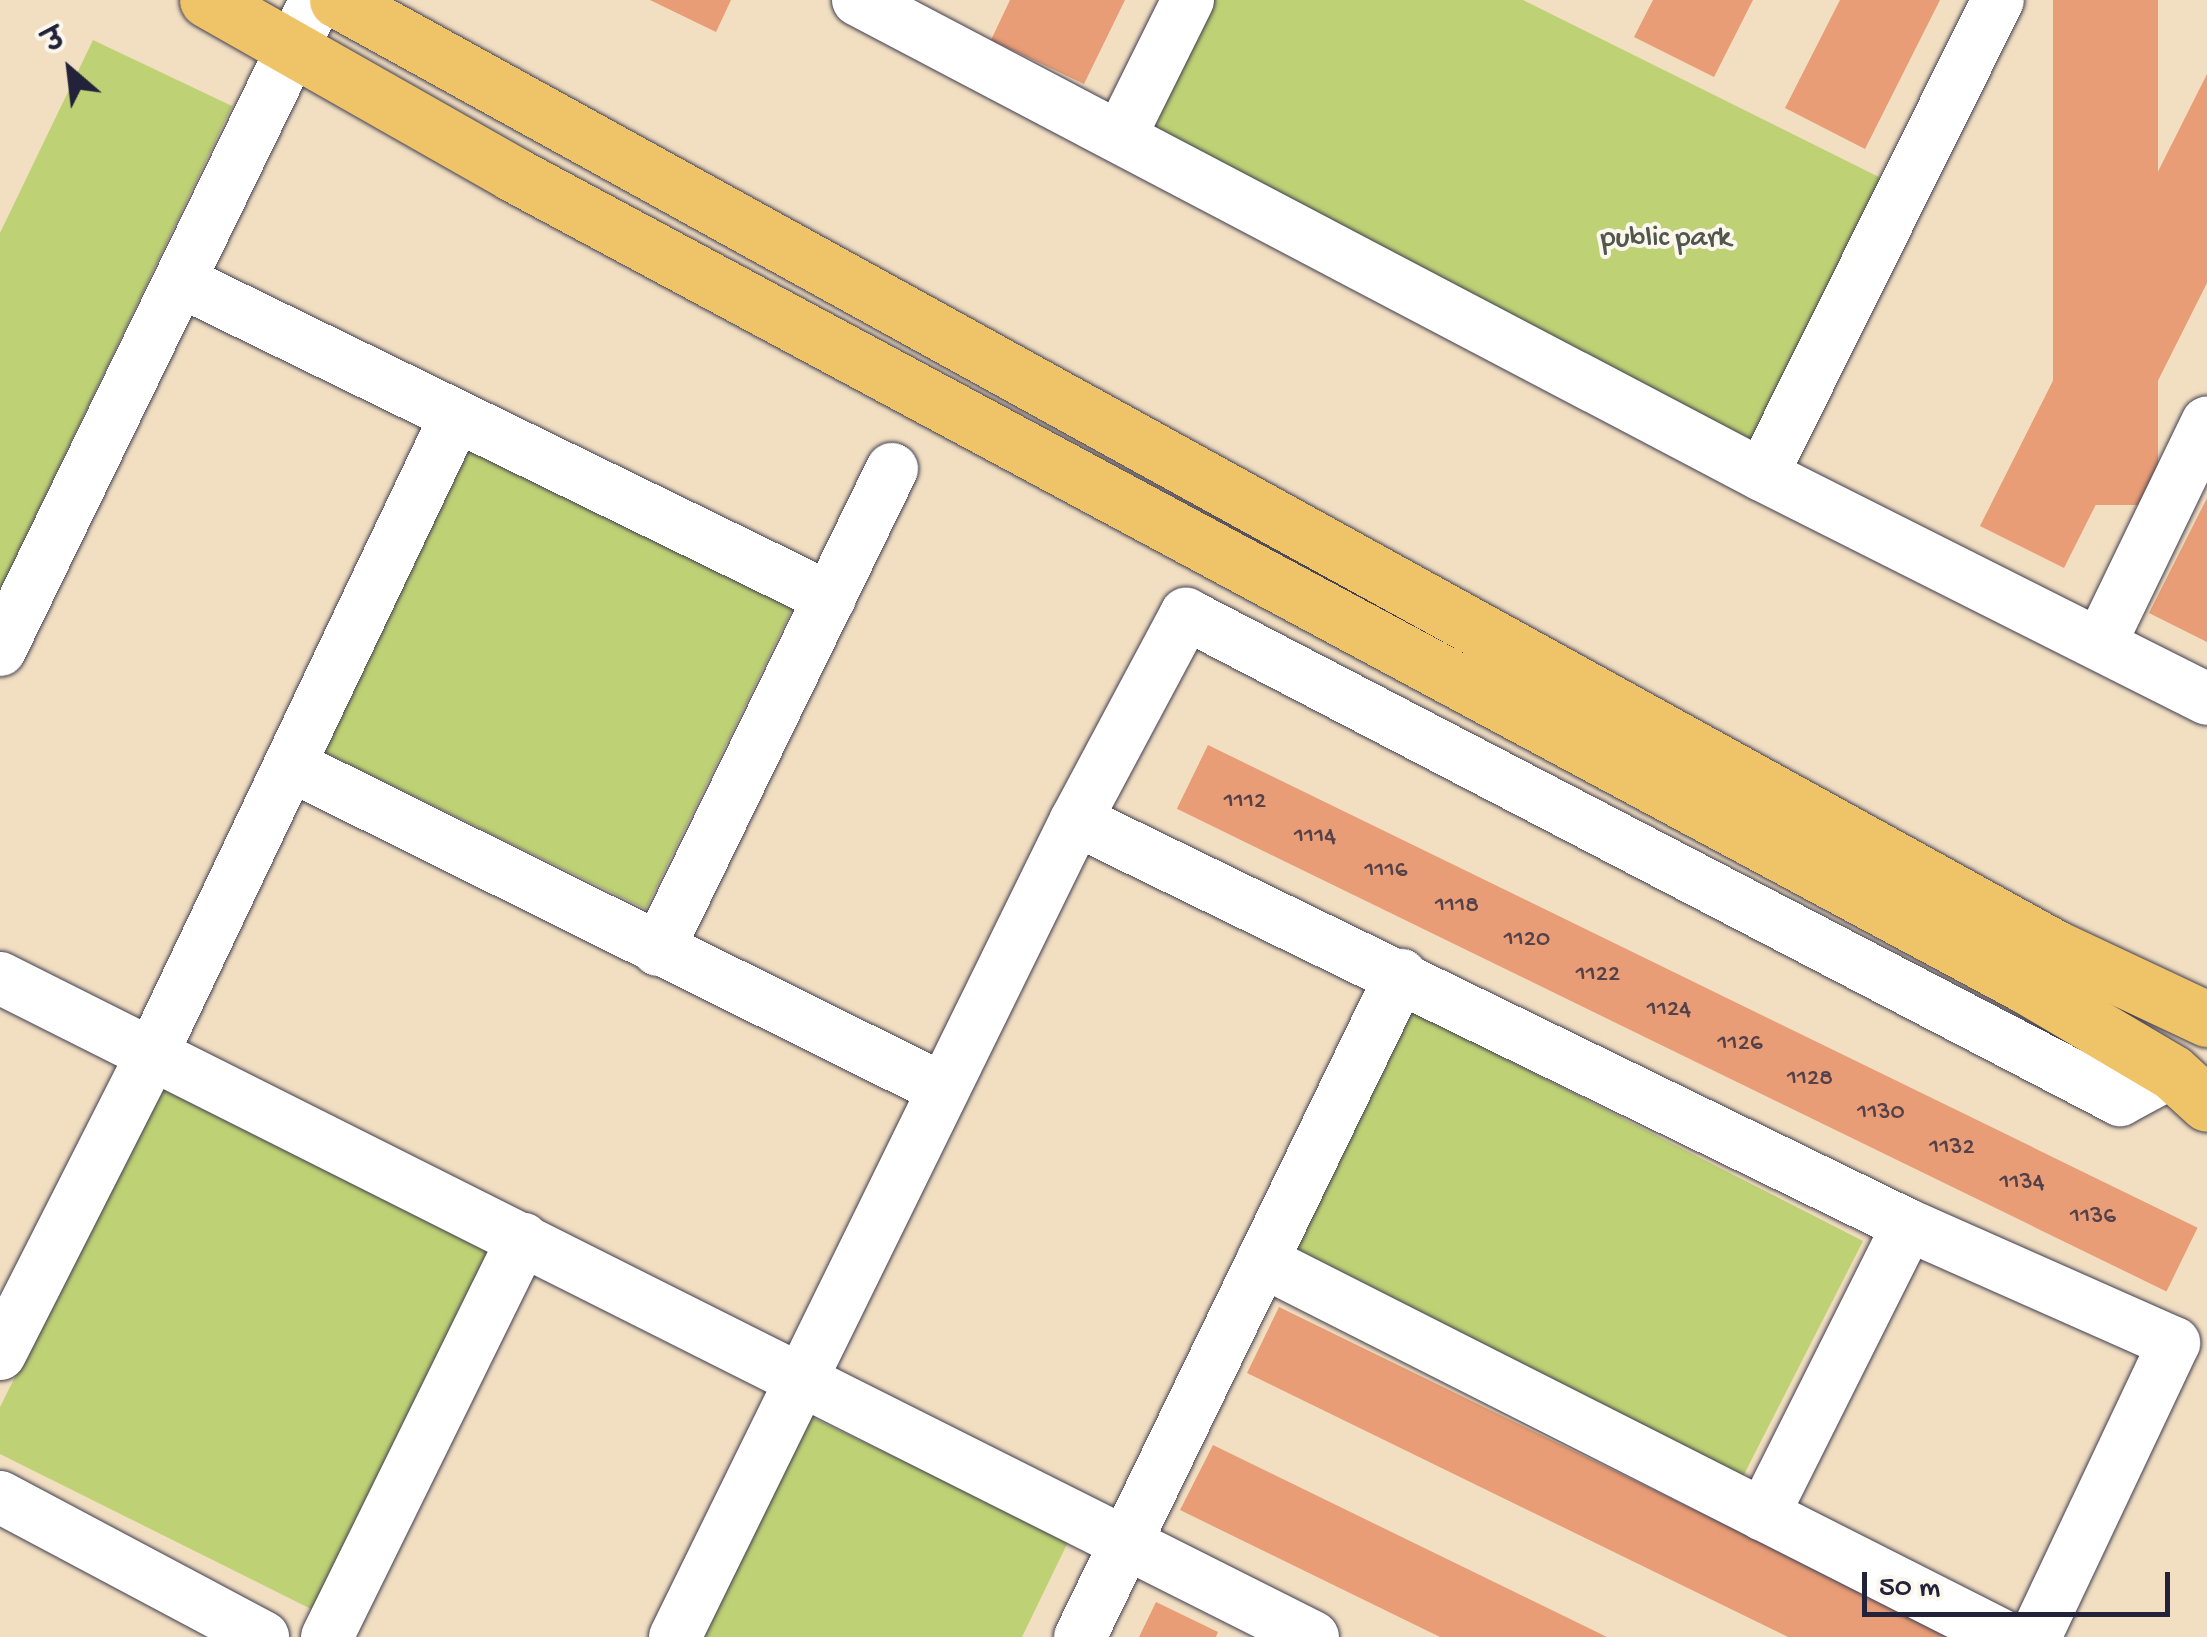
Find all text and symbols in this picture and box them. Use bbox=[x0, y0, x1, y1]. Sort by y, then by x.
north arrow bbox=[20, 20, 120, 120]
text: उ bbox=[40, 24, 72, 62]
park label: public park bbox=[1601, 222, 1731, 258]
house number: 1112 bbox=[1224, 788, 1266, 818]
house number: 1114 bbox=[1294, 823, 1336, 853]
house number: 1116 bbox=[1365, 857, 1407, 887]
house number: 1118 bbox=[1435, 892, 1479, 922]
house number: 1120 bbox=[1504, 926, 1550, 956]
house number: 1122 bbox=[1576, 961, 1620, 991]
house number: 1124 bbox=[1647, 996, 1691, 1026]
house number: 1126 bbox=[1717, 1030, 1763, 1060]
house number: 1128 bbox=[1787, 1065, 1833, 1095]
house number: 1130 bbox=[1857, 1099, 1905, 1129]
house number: 1132 bbox=[1929, 1134, 1975, 1164]
house number: 1134 bbox=[2000, 1169, 2044, 1199]
house number: 1136 bbox=[2070, 1203, 2116, 1233]
scale bar bbox=[1867, 1552, 2174, 1614]
text: 50 m bbox=[1879, 1572, 1940, 1607]

